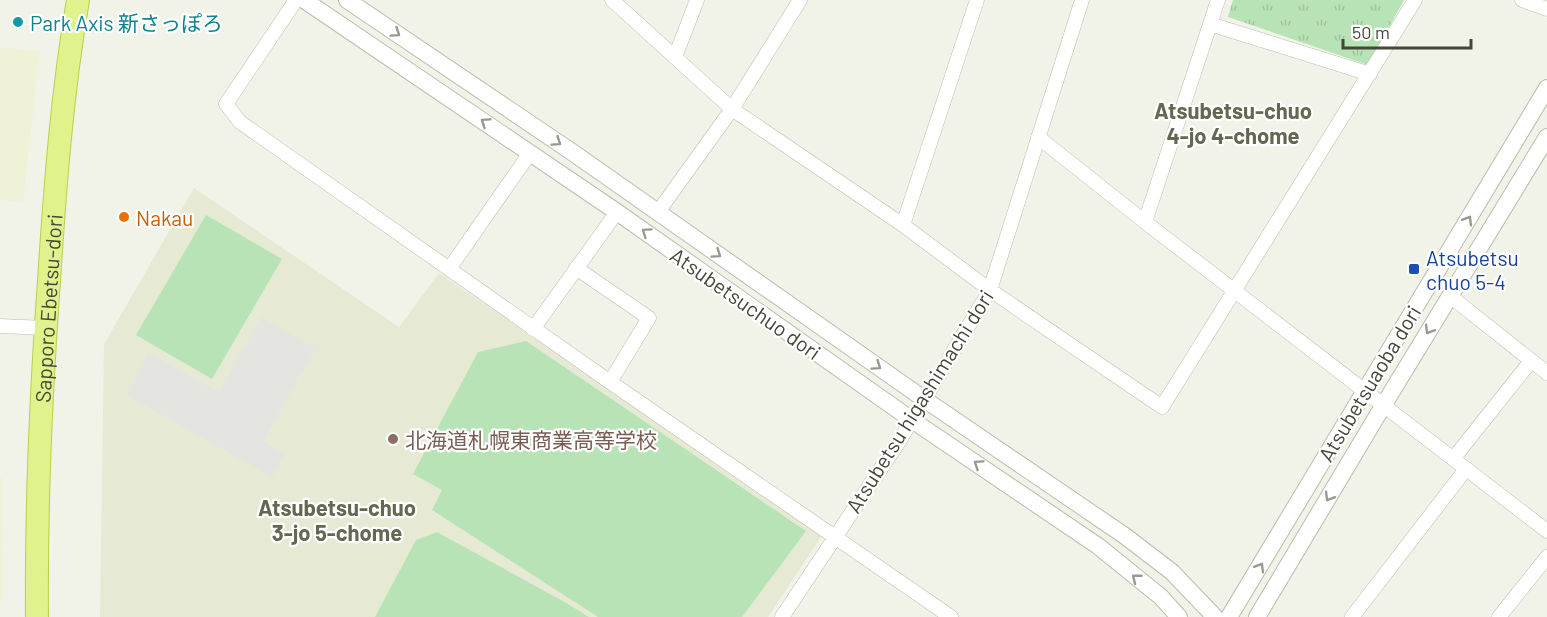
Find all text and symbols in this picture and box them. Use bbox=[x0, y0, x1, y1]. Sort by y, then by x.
place label: Park Axis 新さっぽろ bbox=[30, 10, 223, 35]
scale bar bbox=[1343, 12, 1470, 50]
marker: Park Axis 新さっぽろ bbox=[11, 15, 25, 29]
text: 50 m bbox=[1352, 21, 1390, 43]
one-way arrow bbox=[389, 26, 400, 37]
district label: Atsubetsu-chuo 4-jo 4-chome bbox=[1154, 97, 1312, 148]
one-way arrow bbox=[480, 119, 491, 130]
one-way arrow bbox=[551, 135, 562, 146]
place label: Nakau bbox=[136, 205, 193, 230]
marker: Nakau bbox=[117, 210, 131, 224]
street label: Sapporo Ebetsu-dori bbox=[29, 213, 66, 403]
one-way arrow bbox=[1460, 216, 1472, 226]
one-way arrow bbox=[641, 228, 652, 239]
street label: Atsubetsuchuo dori bbox=[666, 242, 826, 364]
place label: Atsubetsu chuo 5-4 bbox=[1426, 245, 1519, 294]
one-way arrow bbox=[711, 246, 722, 257]
marker: Atsubetsu chuo 5-4 bbox=[1407, 262, 1421, 276]
street label: Atsubetsu higashimachi dori bbox=[840, 285, 998, 517]
street label: Atsubetsuaoba dori bbox=[1313, 301, 1425, 465]
one-way arrow bbox=[1424, 324, 1436, 334]
one-way arrow bbox=[870, 359, 881, 370]
place label: 北海道札幌東商業高等学校 bbox=[405, 427, 657, 452]
marker: 北海道札幌東商業高等学校 bbox=[386, 432, 400, 446]
one-way arrow bbox=[974, 460, 985, 471]
one-way arrow bbox=[1324, 491, 1336, 502]
district label: Atsubetsu-chuo 3-jo 5-chome bbox=[258, 494, 416, 545]
one-way arrow bbox=[1252, 563, 1264, 573]
one-way arrow bbox=[1132, 574, 1143, 585]

